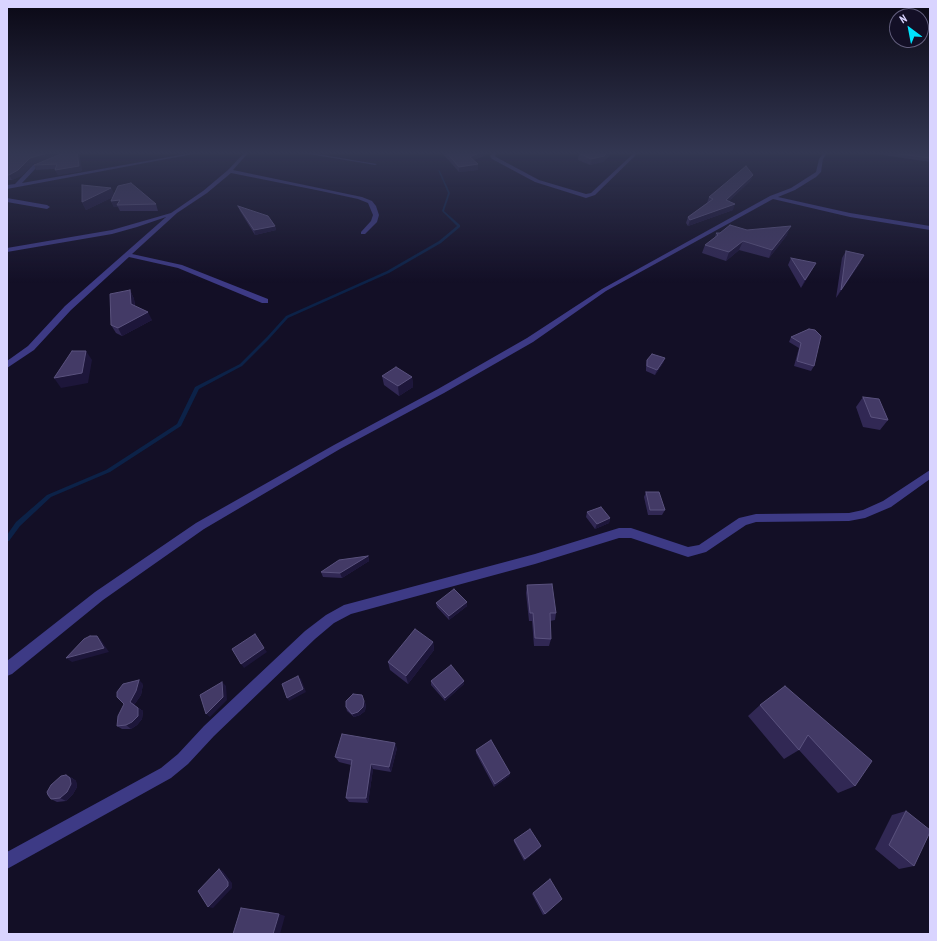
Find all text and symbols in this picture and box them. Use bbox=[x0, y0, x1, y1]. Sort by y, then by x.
north arrow bbox=[889, 8, 929, 48]
text: N bbox=[897, 11, 909, 26]

